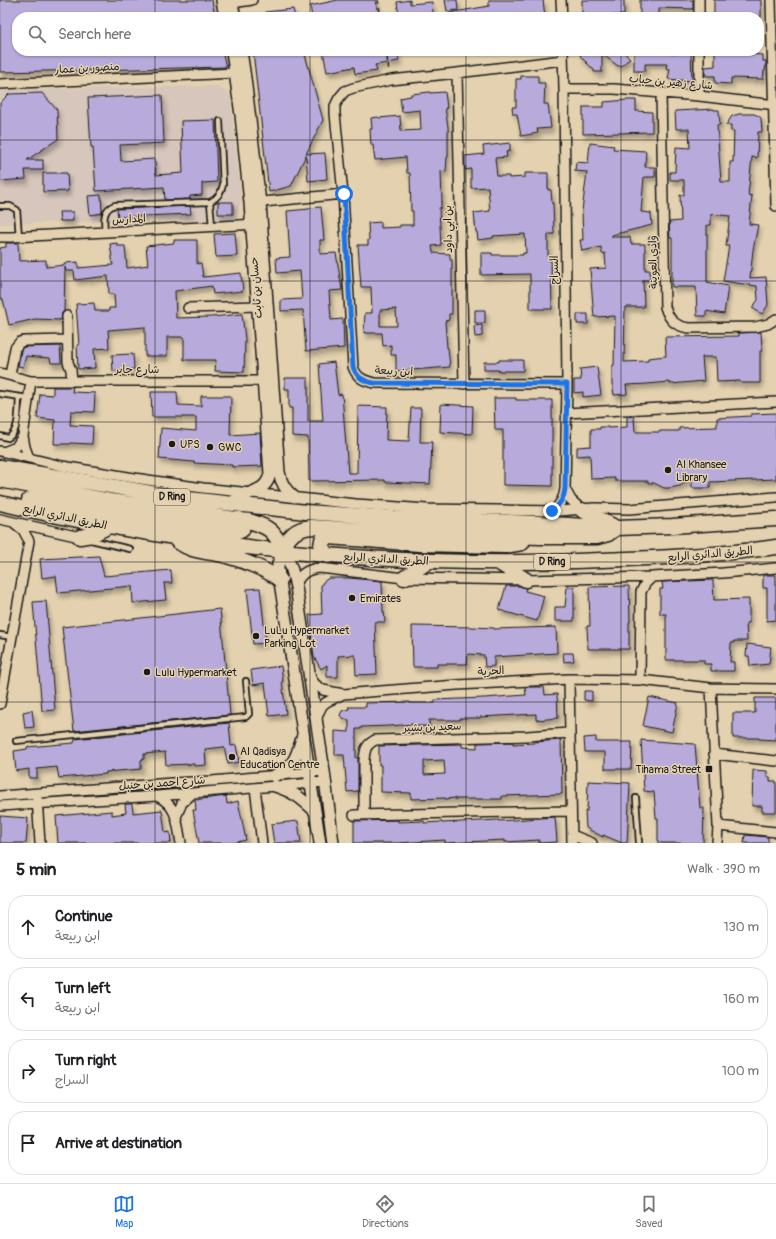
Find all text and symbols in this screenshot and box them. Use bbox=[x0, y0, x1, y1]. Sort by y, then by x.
search box bbox=[12, 12, 764, 56]
icon: search bbox=[26, 23, 48, 45]
text: Search here bbox=[58, 25, 131, 44]
street label: منصور بن عمار bbox=[53, 60, 120, 77]
street label: شارع زهير بن حباب bbox=[628, 72, 713, 94]
route start bbox=[335, 185, 353, 203]
street label: بن ابي داود bbox=[441, 205, 459, 253]
street label: المدارس bbox=[112, 212, 146, 226]
street label: وادي العوينة bbox=[646, 235, 662, 289]
street label: السراج bbox=[548, 256, 562, 284]
street label: حسان بن ثابت bbox=[247, 257, 266, 319]
street label: شارع جابر bbox=[114, 363, 159, 378]
street label: ابن ربيعة bbox=[375, 364, 413, 379]
place label: UPS bbox=[180, 438, 200, 451]
marker: UPS bbox=[167, 439, 177, 449]
place label: GWC bbox=[218, 441, 242, 454]
marker: GWC bbox=[205, 442, 215, 452]
place label: Al Khansee Library bbox=[676, 458, 727, 484]
marker: Al Khansee Library bbox=[663, 465, 673, 475]
road number: D Ring bbox=[154, 489, 190, 505]
street label: الطريق الدائري الرابع bbox=[21, 502, 108, 534]
route end bbox=[543, 502, 561, 520]
street label: الطريق الدائري الرابع bbox=[667, 544, 753, 566]
street label: الطريق الدائري الرابع bbox=[343, 550, 429, 570]
road number: D Ring bbox=[534, 554, 570, 570]
place label: Emirates bbox=[360, 592, 401, 605]
marker: Emirates bbox=[347, 593, 357, 603]
place label: LuLu Hypermarket Parking Lot bbox=[264, 624, 350, 650]
marker: LuLu Hypermarket Parking Lot bbox=[251, 631, 261, 641]
street label: الحرية bbox=[477, 664, 505, 678]
place label: Lulu Hypermarket bbox=[155, 666, 237, 679]
marker: Lulu Hypermarket bbox=[142, 667, 152, 677]
street label: سعيد بن بشير bbox=[401, 719, 462, 736]
place label: Al Qadisya Education Centre bbox=[240, 745, 320, 771]
marker: Al Qadisya Education Centre bbox=[227, 752, 237, 762]
place label: Tihama Street bbox=[636, 763, 702, 776]
marker: Tihama Street bbox=[704, 764, 714, 774]
street label: شارع احمد بن حنبل bbox=[118, 773, 206, 794]
text: 5 min bbox=[16, 859, 56, 880]
text: Walk · 390 m bbox=[687, 861, 760, 877]
text: Continue bbox=[55, 907, 113, 926]
icon: ahead bbox=[17, 916, 39, 938]
text: 130 m bbox=[723, 919, 759, 935]
text: ابن ربيعة bbox=[55, 928, 100, 944]
text: Turn left bbox=[55, 979, 111, 998]
icon: left bbox=[17, 988, 39, 1010]
text: 160 m bbox=[723, 991, 759, 1007]
text: ابن ربيعة bbox=[55, 1000, 100, 1016]
text: Turn right bbox=[55, 1051, 116, 1070]
icon: right bbox=[17, 1060, 39, 1082]
text: 100 m bbox=[722, 1063, 759, 1079]
text: السراج bbox=[55, 1072, 89, 1088]
icon: arrive bbox=[17, 1132, 39, 1154]
text: Arrive at destination bbox=[55, 1134, 182, 1153]
tab: Map bbox=[113, 1193, 135, 1230]
tab: Directions bbox=[362, 1193, 409, 1230]
tab: Saved bbox=[635, 1193, 663, 1230]

